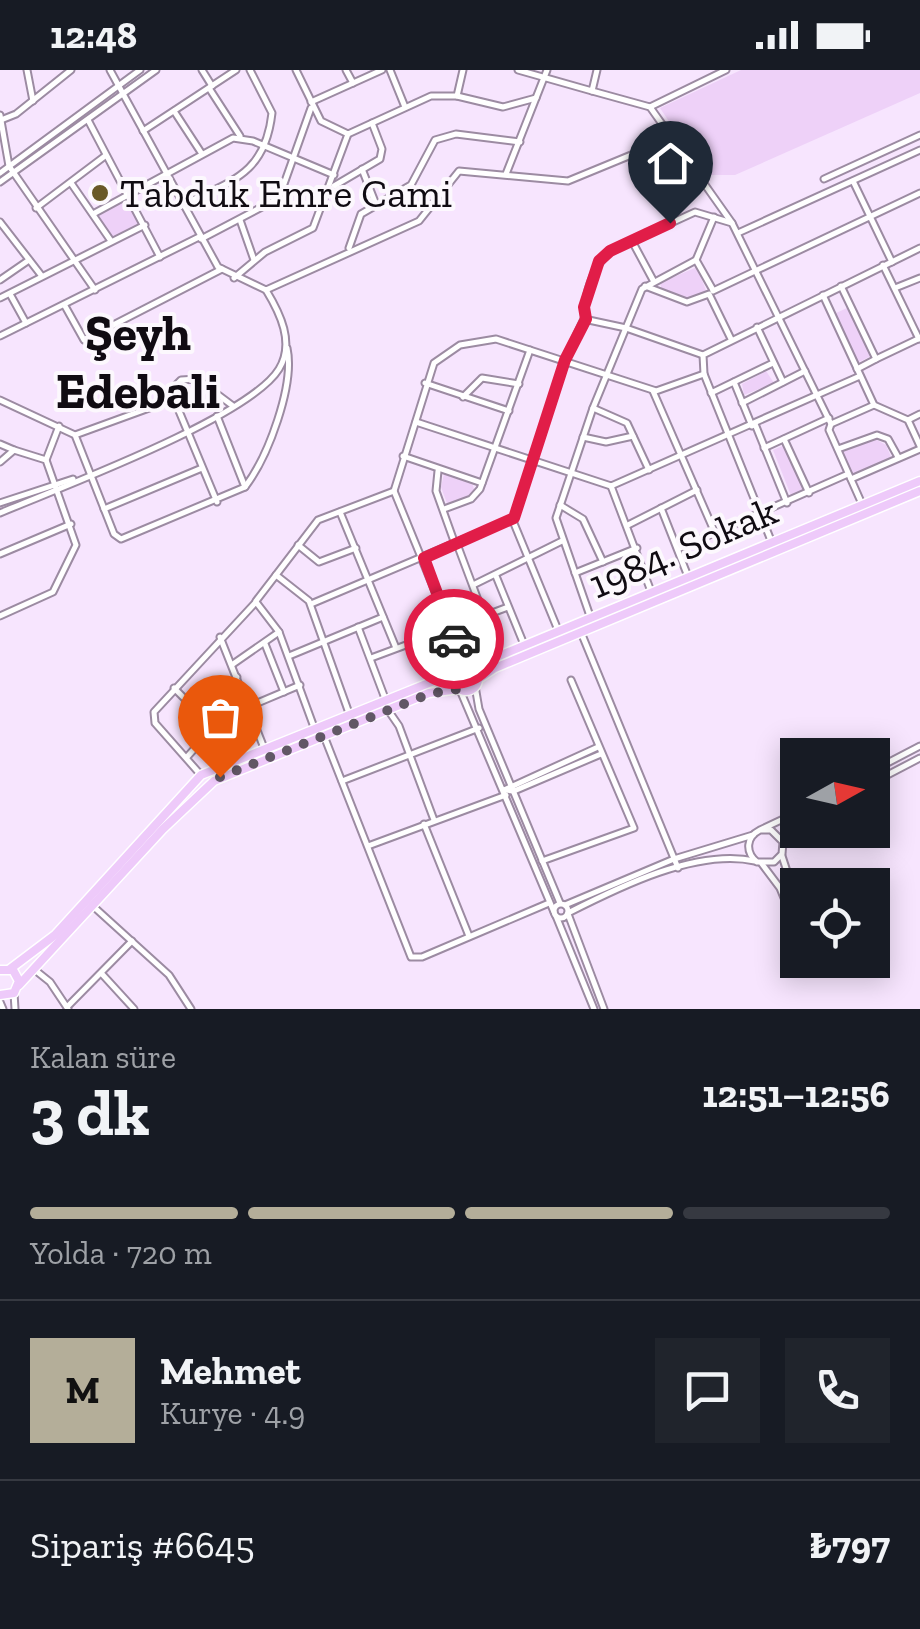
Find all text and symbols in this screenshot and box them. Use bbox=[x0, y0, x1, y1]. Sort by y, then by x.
text: 12:48 bbox=[50, 12, 137, 58]
pin bbox=[628, 121, 713, 224]
icon: home bbox=[643, 136, 698, 191]
place label: Tabduk Emre Cami bbox=[120, 169, 452, 217]
marker: Tabduk Emre Cami bbox=[89, 182, 111, 204]
district label: Şeyh Edebali bbox=[56, 303, 220, 421]
street label: 1984. Sokak bbox=[582, 486, 785, 608]
courier bbox=[404, 589, 504, 689]
icon: car bbox=[427, 612, 482, 667]
pin bbox=[178, 675, 263, 778]
icon: bag bbox=[193, 690, 248, 745]
north arrow bbox=[780, 738, 890, 848]
map controls bbox=[780, 738, 890, 978]
button: locate bbox=[780, 868, 890, 978]
text: Kalan süre bbox=[30, 1038, 176, 1076]
text: 12:51–12:56 bbox=[702, 1071, 890, 1117]
text: 3 dk bbox=[30, 1074, 150, 1152]
text: Yolda · 720 m bbox=[30, 1234, 212, 1272]
button: chat bbox=[655, 1338, 760, 1443]
button: phone bbox=[785, 1338, 890, 1443]
text: Mehmet bbox=[160, 1348, 301, 1394]
text: M bbox=[65, 1367, 100, 1413]
text: Kurye · 4.9 bbox=[160, 1394, 305, 1432]
text: Sipariş #6645 bbox=[30, 1522, 255, 1568]
text: ₺797 bbox=[809, 1522, 890, 1568]

